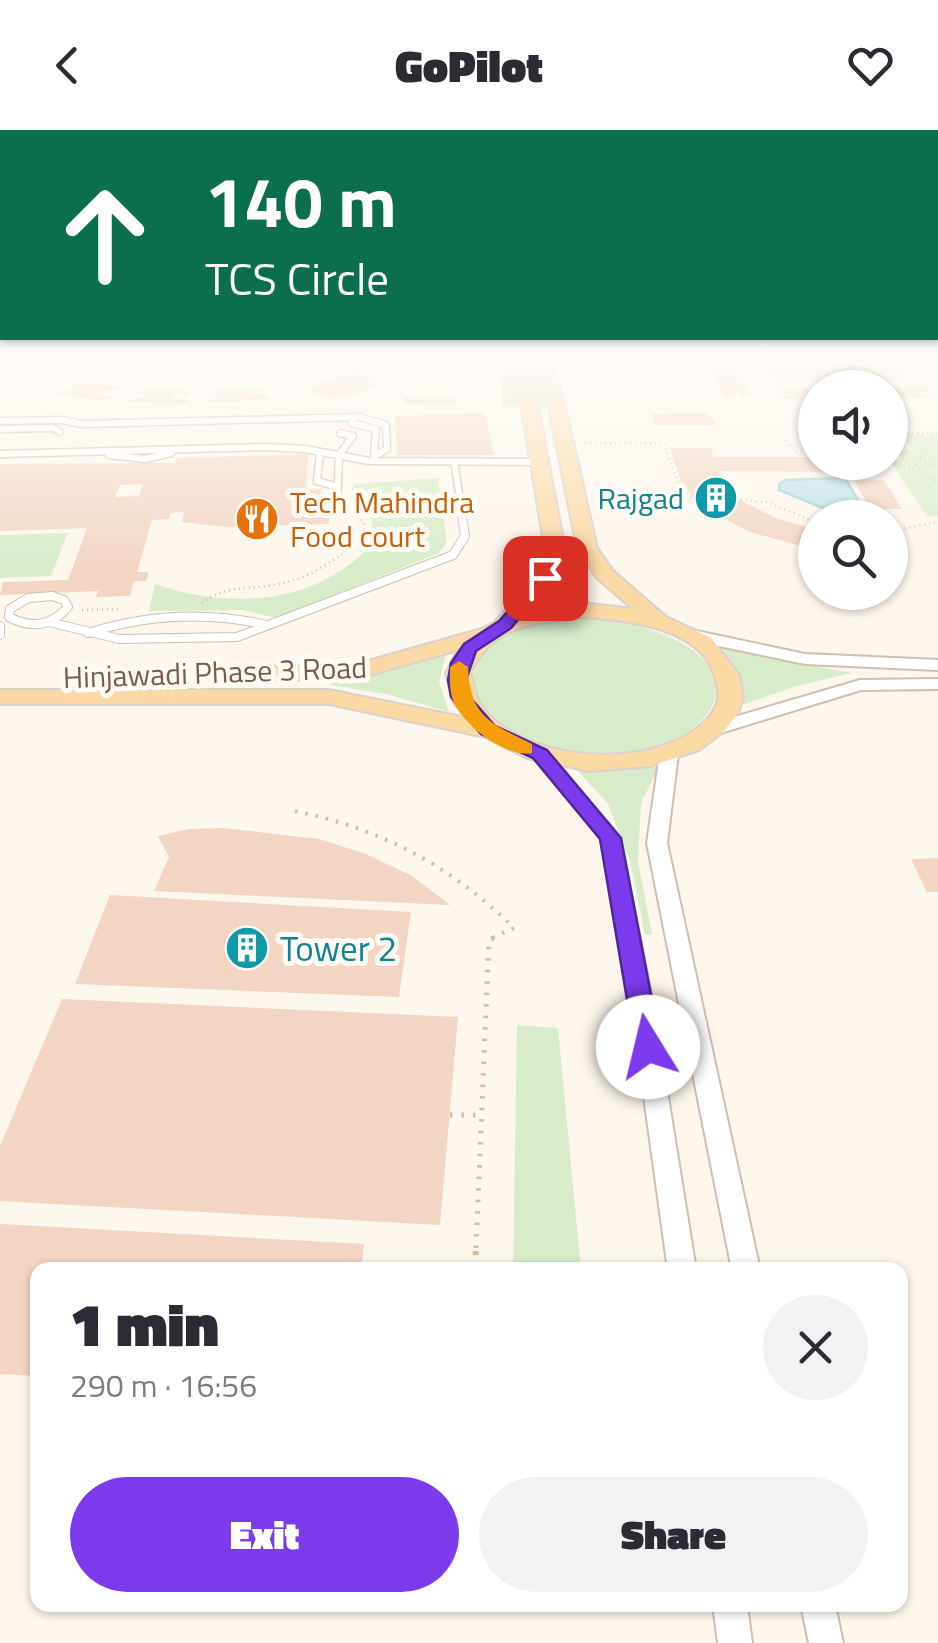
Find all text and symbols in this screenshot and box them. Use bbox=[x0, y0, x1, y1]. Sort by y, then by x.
text: GoPilot bbox=[395, 31, 543, 99]
icon: back bbox=[40, 38, 95, 93]
icon: heart bbox=[843, 38, 898, 93]
text: 140 m bbox=[205, 148, 397, 254]
icon: ahead bbox=[40, 170, 170, 300]
text: TCS Circle bbox=[205, 244, 389, 312]
map controls bbox=[798, 370, 908, 610]
button: sound bbox=[798, 370, 908, 480]
place label: Rajgad bbox=[598, 475, 684, 521]
building icon: Rajgad bbox=[693, 475, 739, 521]
place label: Tech Mahindra Food court bbox=[290, 479, 474, 559]
restaurant icon: Tech Mahindra Food court bbox=[234, 496, 280, 542]
button: search bbox=[798, 500, 908, 610]
pin bbox=[503, 536, 588, 621]
icon: arrive bbox=[518, 551, 573, 606]
street label: Hinjawadi Phase 3 Road bbox=[62, 644, 368, 700]
place label: Tower 2 bbox=[280, 921, 397, 975]
building icon: Tower 2 bbox=[224, 925, 270, 971]
position arrow bbox=[596, 995, 700, 1099]
text: 1 min bbox=[70, 1278, 219, 1369]
button: close bbox=[763, 1295, 868, 1400]
text: 290 m · 16:56 bbox=[70, 1361, 257, 1409]
button: Exit bbox=[70, 1477, 459, 1592]
button: Share bbox=[479, 1477, 868, 1592]

